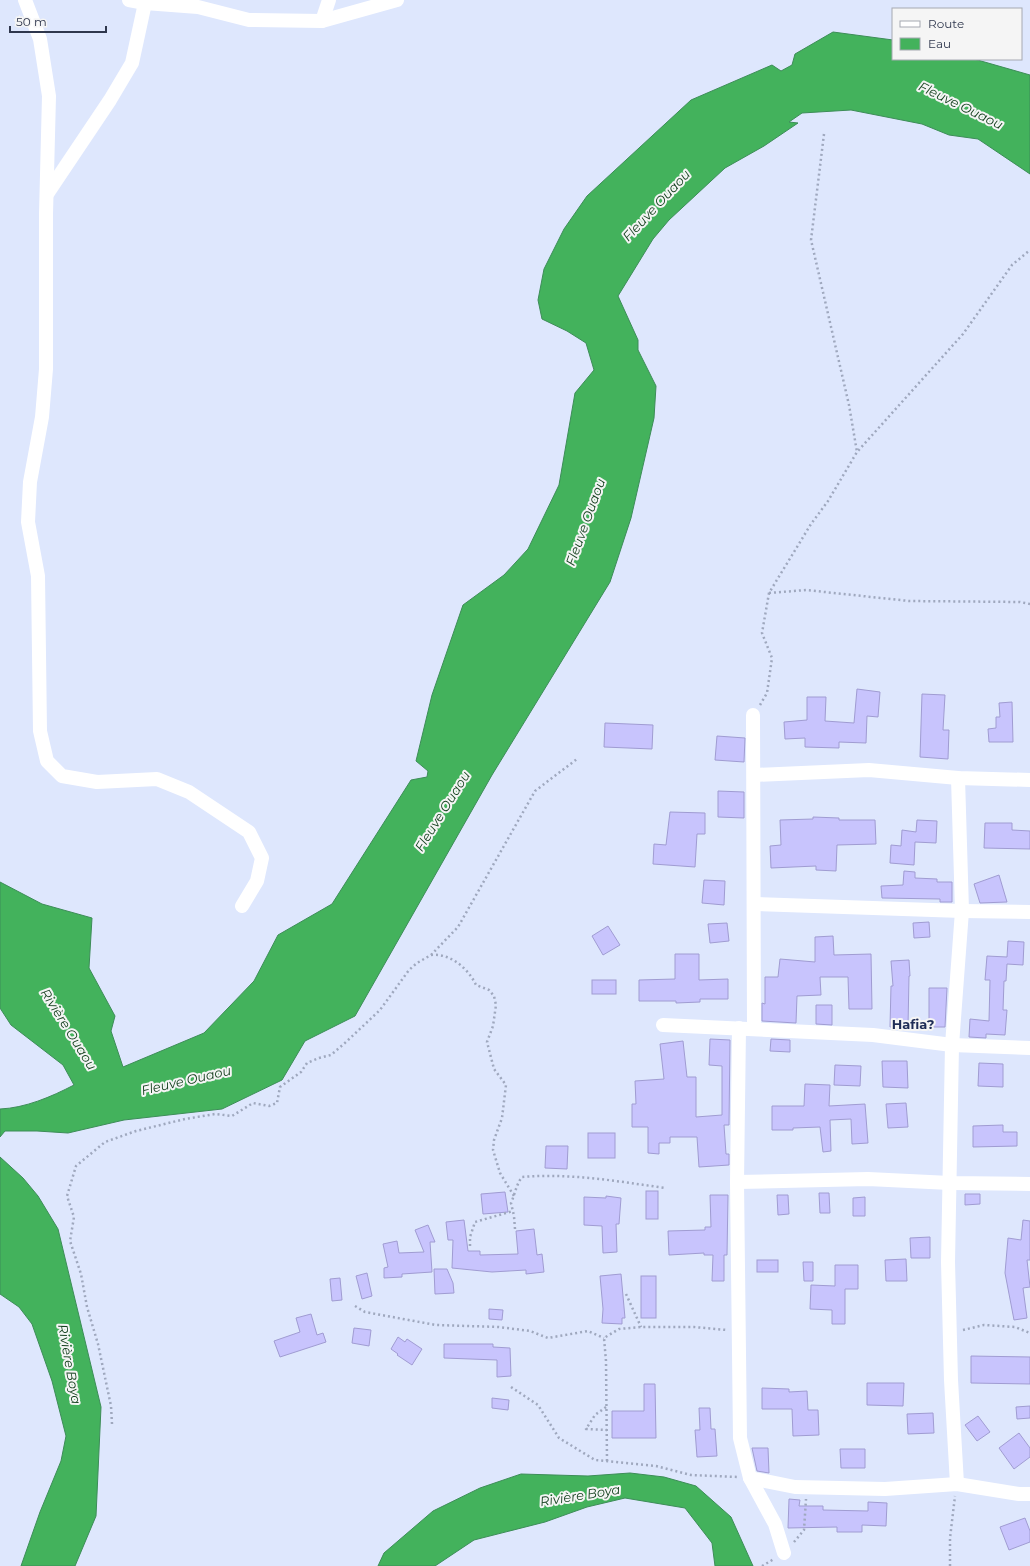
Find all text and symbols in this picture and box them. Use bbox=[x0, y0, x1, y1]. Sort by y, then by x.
scale bar bbox=[10, 8, 106, 34]
legend bbox=[892, 8, 1022, 60]
text: 50 m bbox=[16, 14, 47, 29]
text: Route bbox=[928, 16, 964, 31]
text: Eau bbox=[928, 36, 951, 51]
water label: Fleuve Ouaou bbox=[916, 78, 1006, 132]
water label: Fleuve Ouaou bbox=[619, 166, 693, 244]
water label: Fleuve Ouaou bbox=[562, 476, 608, 568]
water label: Fleuve Ouaou bbox=[411, 768, 473, 854]
water label: Rivière Ouaou bbox=[38, 985, 101, 1073]
district label: Hafia? bbox=[892, 1016, 934, 1032]
water label: Fleuve Ouaou bbox=[139, 1062, 233, 1098]
water label: Rivière Boya bbox=[55, 1323, 85, 1405]
water label: Rivière Boya bbox=[539, 1481, 621, 1509]

